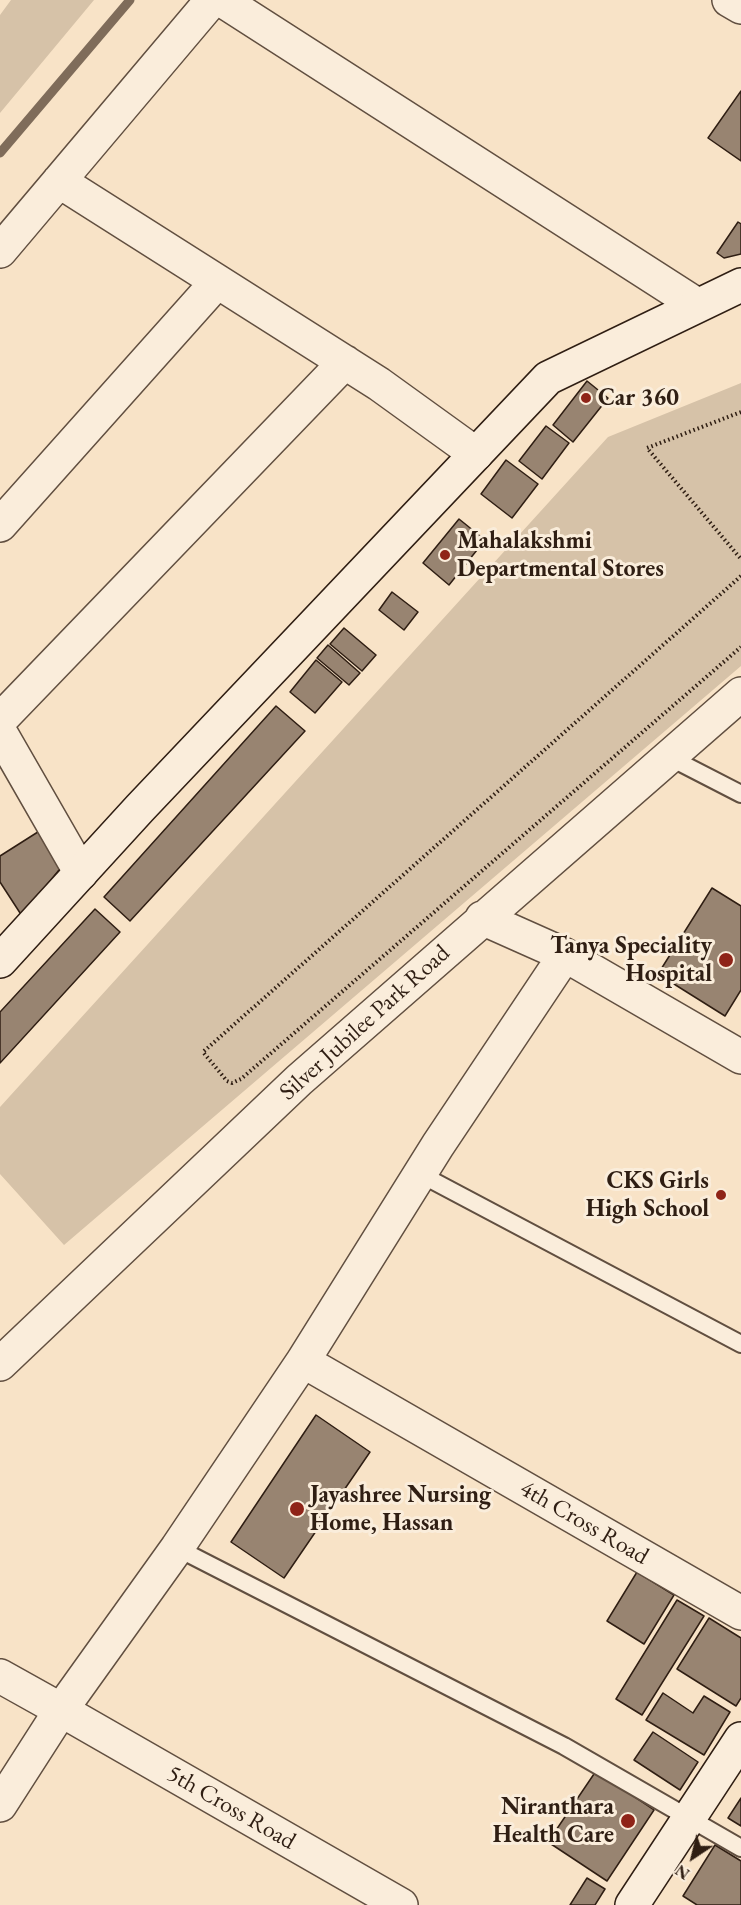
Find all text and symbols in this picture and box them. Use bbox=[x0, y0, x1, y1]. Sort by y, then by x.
place label: Car 360 bbox=[598, 384, 679, 412]
marker: Car 360 bbox=[579, 391, 593, 405]
place label: Mahalakshmi Departmental Stores bbox=[457, 527, 664, 583]
marker: Mahalakshmi Departmental Stores bbox=[438, 548, 452, 562]
place label: Tanya Speciality Hospital bbox=[550, 932, 712, 988]
street label: Silver Jubilee Park Road bbox=[274, 939, 456, 1107]
marker: Tanya Speciality Hospital bbox=[717, 951, 735, 969]
place label: CKS Girls High School bbox=[586, 1167, 709, 1223]
marker: CKS Girls High School bbox=[714, 1188, 728, 1202]
street label: 4th Cross Road bbox=[515, 1475, 653, 1571]
place label: Jayashree Nursing Home, Hassan bbox=[310, 1481, 491, 1537]
marker: Jayashree Nursing Home, Hassan bbox=[288, 1500, 306, 1518]
street label: 5th Cross Road bbox=[162, 1760, 300, 1856]
place label: Niranthara Health Care bbox=[493, 1793, 614, 1849]
marker: Niranthara Health Care bbox=[619, 1812, 637, 1830]
north arrow bbox=[663, 1827, 723, 1887]
text: N bbox=[671, 1860, 694, 1884]

